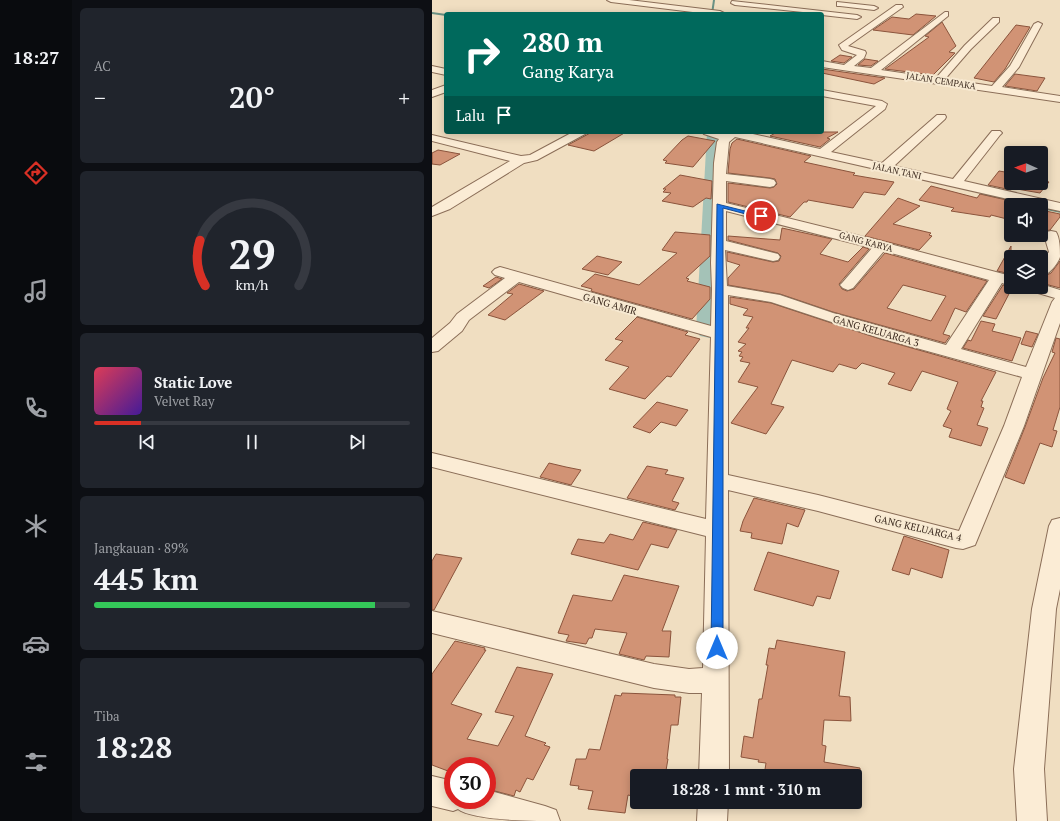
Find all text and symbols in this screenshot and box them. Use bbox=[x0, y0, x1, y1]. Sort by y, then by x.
text: 280 m bbox=[522, 23, 603, 60]
icon: right bbox=[456, 28, 508, 80]
text: 18:27 bbox=[13, 45, 59, 69]
text: AC bbox=[94, 57, 111, 75]
text: Gang Karya bbox=[522, 59, 614, 83]
street label: JALAN CEMPAKA bbox=[905, 70, 978, 93]
text: 20° bbox=[229, 77, 275, 117]
text: − bbox=[94, 83, 106, 112]
text: + bbox=[398, 83, 410, 112]
icon: arrive bbox=[493, 104, 515, 126]
text: Lalu bbox=[456, 105, 485, 125]
north arrow bbox=[1004, 146, 1048, 190]
map controls bbox=[1004, 146, 1048, 294]
icon: directions bbox=[22, 159, 50, 187]
street label: JALAN TANI bbox=[871, 160, 923, 182]
button: sound bbox=[1004, 198, 1048, 242]
pin bbox=[744, 199, 778, 233]
icon: arrive bbox=[750, 205, 772, 227]
text: 29 bbox=[228, 226, 276, 281]
street label: GANG KARYA bbox=[838, 229, 895, 255]
button: layers bbox=[1004, 250, 1048, 294]
text: km/h bbox=[236, 274, 269, 293]
icon: music bbox=[22, 277, 50, 305]
street label: GANG AMIR bbox=[582, 290, 639, 318]
street label: GANG KELUARGA 3 bbox=[831, 312, 921, 350]
text: Static Love bbox=[154, 372, 232, 392]
text: Velvet Ray bbox=[154, 392, 214, 410]
icon: phone bbox=[22, 394, 50, 422]
icon: previous bbox=[136, 431, 158, 453]
icon: pause bbox=[241, 431, 263, 453]
icon: next bbox=[346, 431, 368, 453]
icon: climate bbox=[22, 512, 50, 540]
street label: GANG KELUARGA 4 bbox=[873, 512, 963, 544]
text: Jangkauan · 89% bbox=[94, 539, 188, 557]
text: 445 km bbox=[94, 559, 198, 599]
position arrow bbox=[696, 627, 738, 669]
icon: car bbox=[22, 630, 50, 658]
text: Tiba bbox=[94, 707, 120, 725]
text: 18:28 bbox=[94, 727, 172, 767]
icon: filters bbox=[22, 748, 50, 776]
speed limit sign: 30 bbox=[444, 757, 496, 809]
text: 18:28 · 1 mnt · 310 m bbox=[671, 779, 821, 799]

